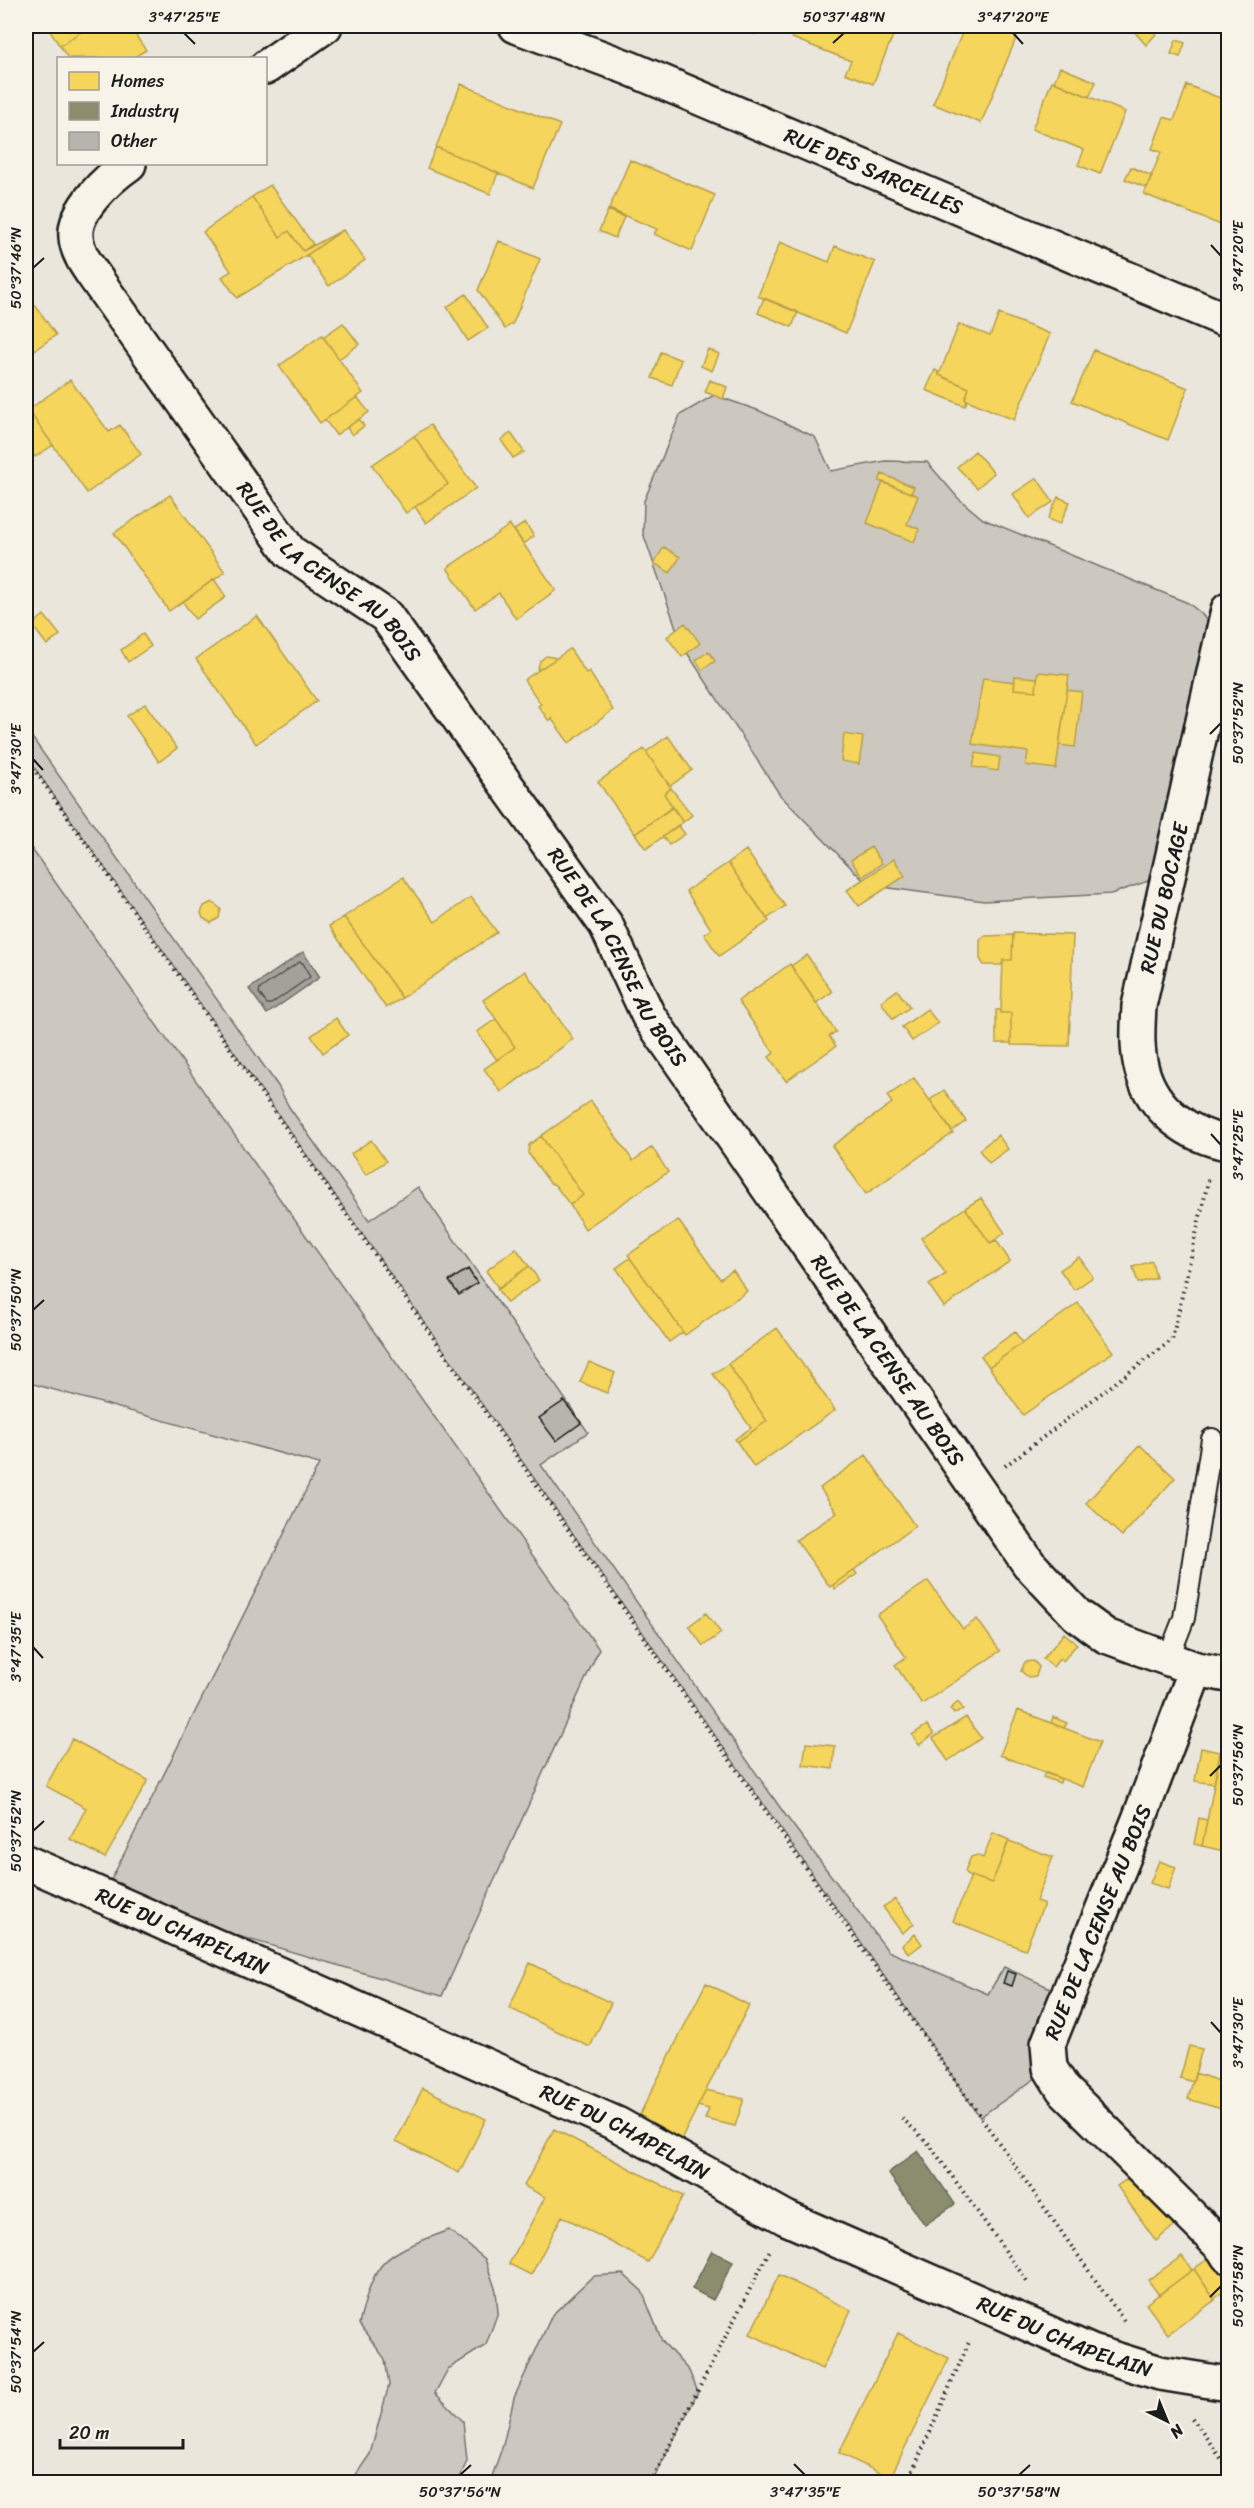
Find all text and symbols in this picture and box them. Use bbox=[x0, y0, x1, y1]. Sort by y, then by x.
text: 3°47'25"E bbox=[149, 4, 221, 30]
text: 50°37'48"N bbox=[803, 4, 886, 30]
text: 3°47'20"E bbox=[978, 4, 1050, 30]
legend bbox=[57, 57, 267, 165]
text: Homes bbox=[111, 65, 165, 97]
text: Industry bbox=[110, 95, 180, 127]
street label: RUE DES SARCELLES bbox=[778, 117, 969, 226]
text: Other bbox=[111, 125, 158, 157]
text: 3°47'20"E bbox=[1225, 219, 1251, 291]
text: 50°37'46"N bbox=[3, 226, 29, 309]
street label: RUE DE LA CENSE AU BOIS bbox=[226, 473, 432, 670]
text: 50°37'52"N bbox=[1225, 681, 1251, 764]
text: 3°47'30"E bbox=[3, 722, 29, 794]
street label: RUE DU BOCAGE bbox=[1128, 818, 1200, 977]
street label: RUE DE LA CENSE AU BOIS bbox=[537, 839, 698, 1075]
text: 3°47'25"E bbox=[1225, 1108, 1251, 1180]
street label: RUE DE LA CENSE AU BOIS bbox=[800, 1246, 975, 1475]
text: 50°37'50"N bbox=[3, 1268, 29, 1351]
text: 3°47'35"E bbox=[3, 1610, 29, 1682]
text: 50°37'56"N bbox=[1225, 1724, 1251, 1806]
text: 50°37'52"N bbox=[3, 1789, 29, 1872]
street label: RUE DE LA CENSE AU BOIS bbox=[1033, 1798, 1163, 2046]
street label: RUE DU CHAPELAIN bbox=[89, 1876, 276, 1987]
text: 3°47'30"E bbox=[1225, 1996, 1251, 2068]
street label: RUE DU CHAPELAIN bbox=[534, 2073, 717, 2191]
text: 50°37'58"N bbox=[1225, 2244, 1251, 2327]
street label: RUE DU CHAPELAIN bbox=[971, 2285, 1158, 2389]
text: 50°37'54"N bbox=[3, 2310, 29, 2393]
north arrow bbox=[1137, 2391, 1197, 2451]
scale bar bbox=[60, 2412, 183, 2450]
text: 20 m bbox=[69, 2417, 109, 2449]
text: N bbox=[1162, 2417, 1192, 2447]
text: 50°37'56"N bbox=[419, 2479, 501, 2505]
text: 3°47'35"E bbox=[770, 2479, 842, 2505]
text: 50°37'58"N bbox=[978, 2479, 1061, 2505]

